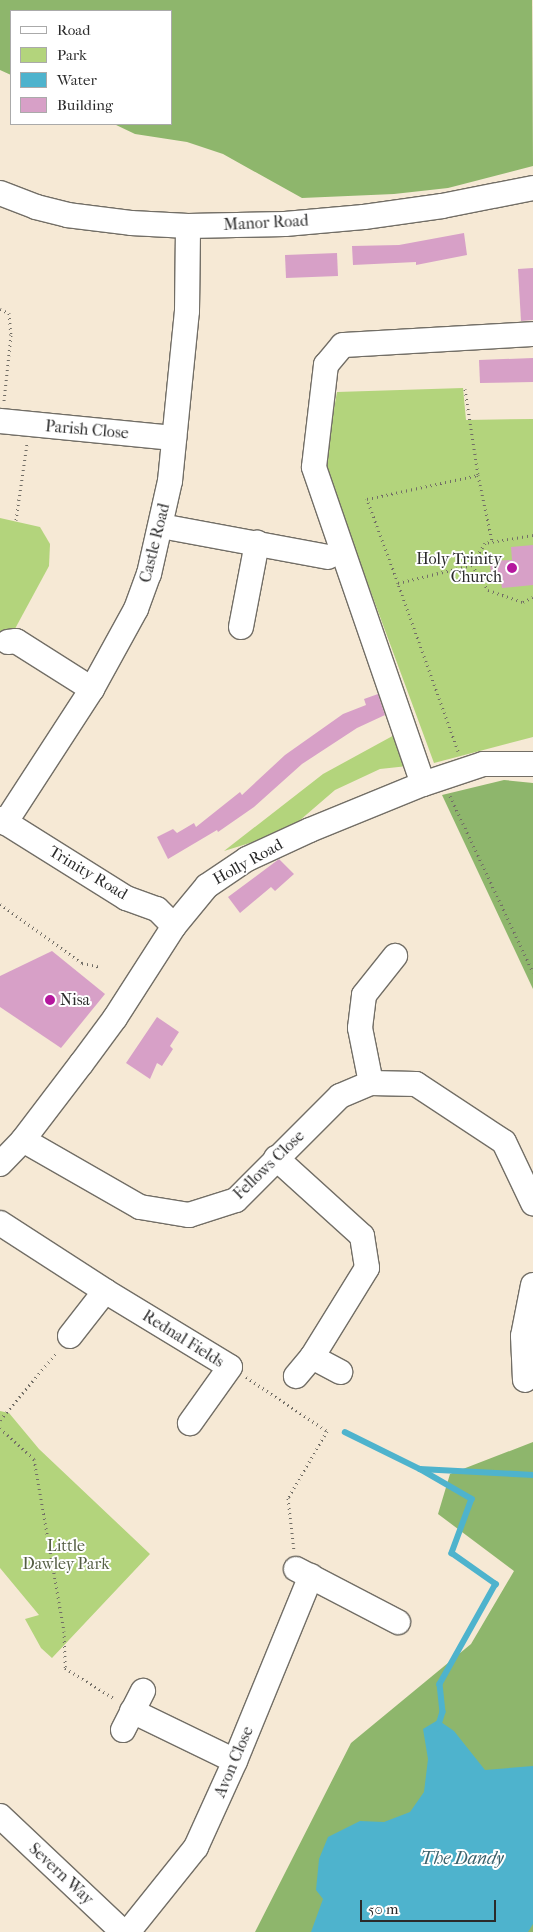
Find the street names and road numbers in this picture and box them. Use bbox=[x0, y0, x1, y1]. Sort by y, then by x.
street label: Manor Road bbox=[223, 211, 309, 235]
street label: Parish Close bbox=[44, 417, 130, 443]
street label: Castle Road bbox=[136, 501, 174, 585]
street label: Holly Road bbox=[210, 835, 286, 889]
street label: Trinity Road bbox=[45, 842, 131, 904]
street label: Fellows Close bbox=[230, 1126, 308, 1204]
street label: Rednal Fields bbox=[139, 1306, 227, 1372]
street label: Avon Close bbox=[210, 1724, 258, 1800]
street label: Severn Way bbox=[25, 1839, 97, 1909]

